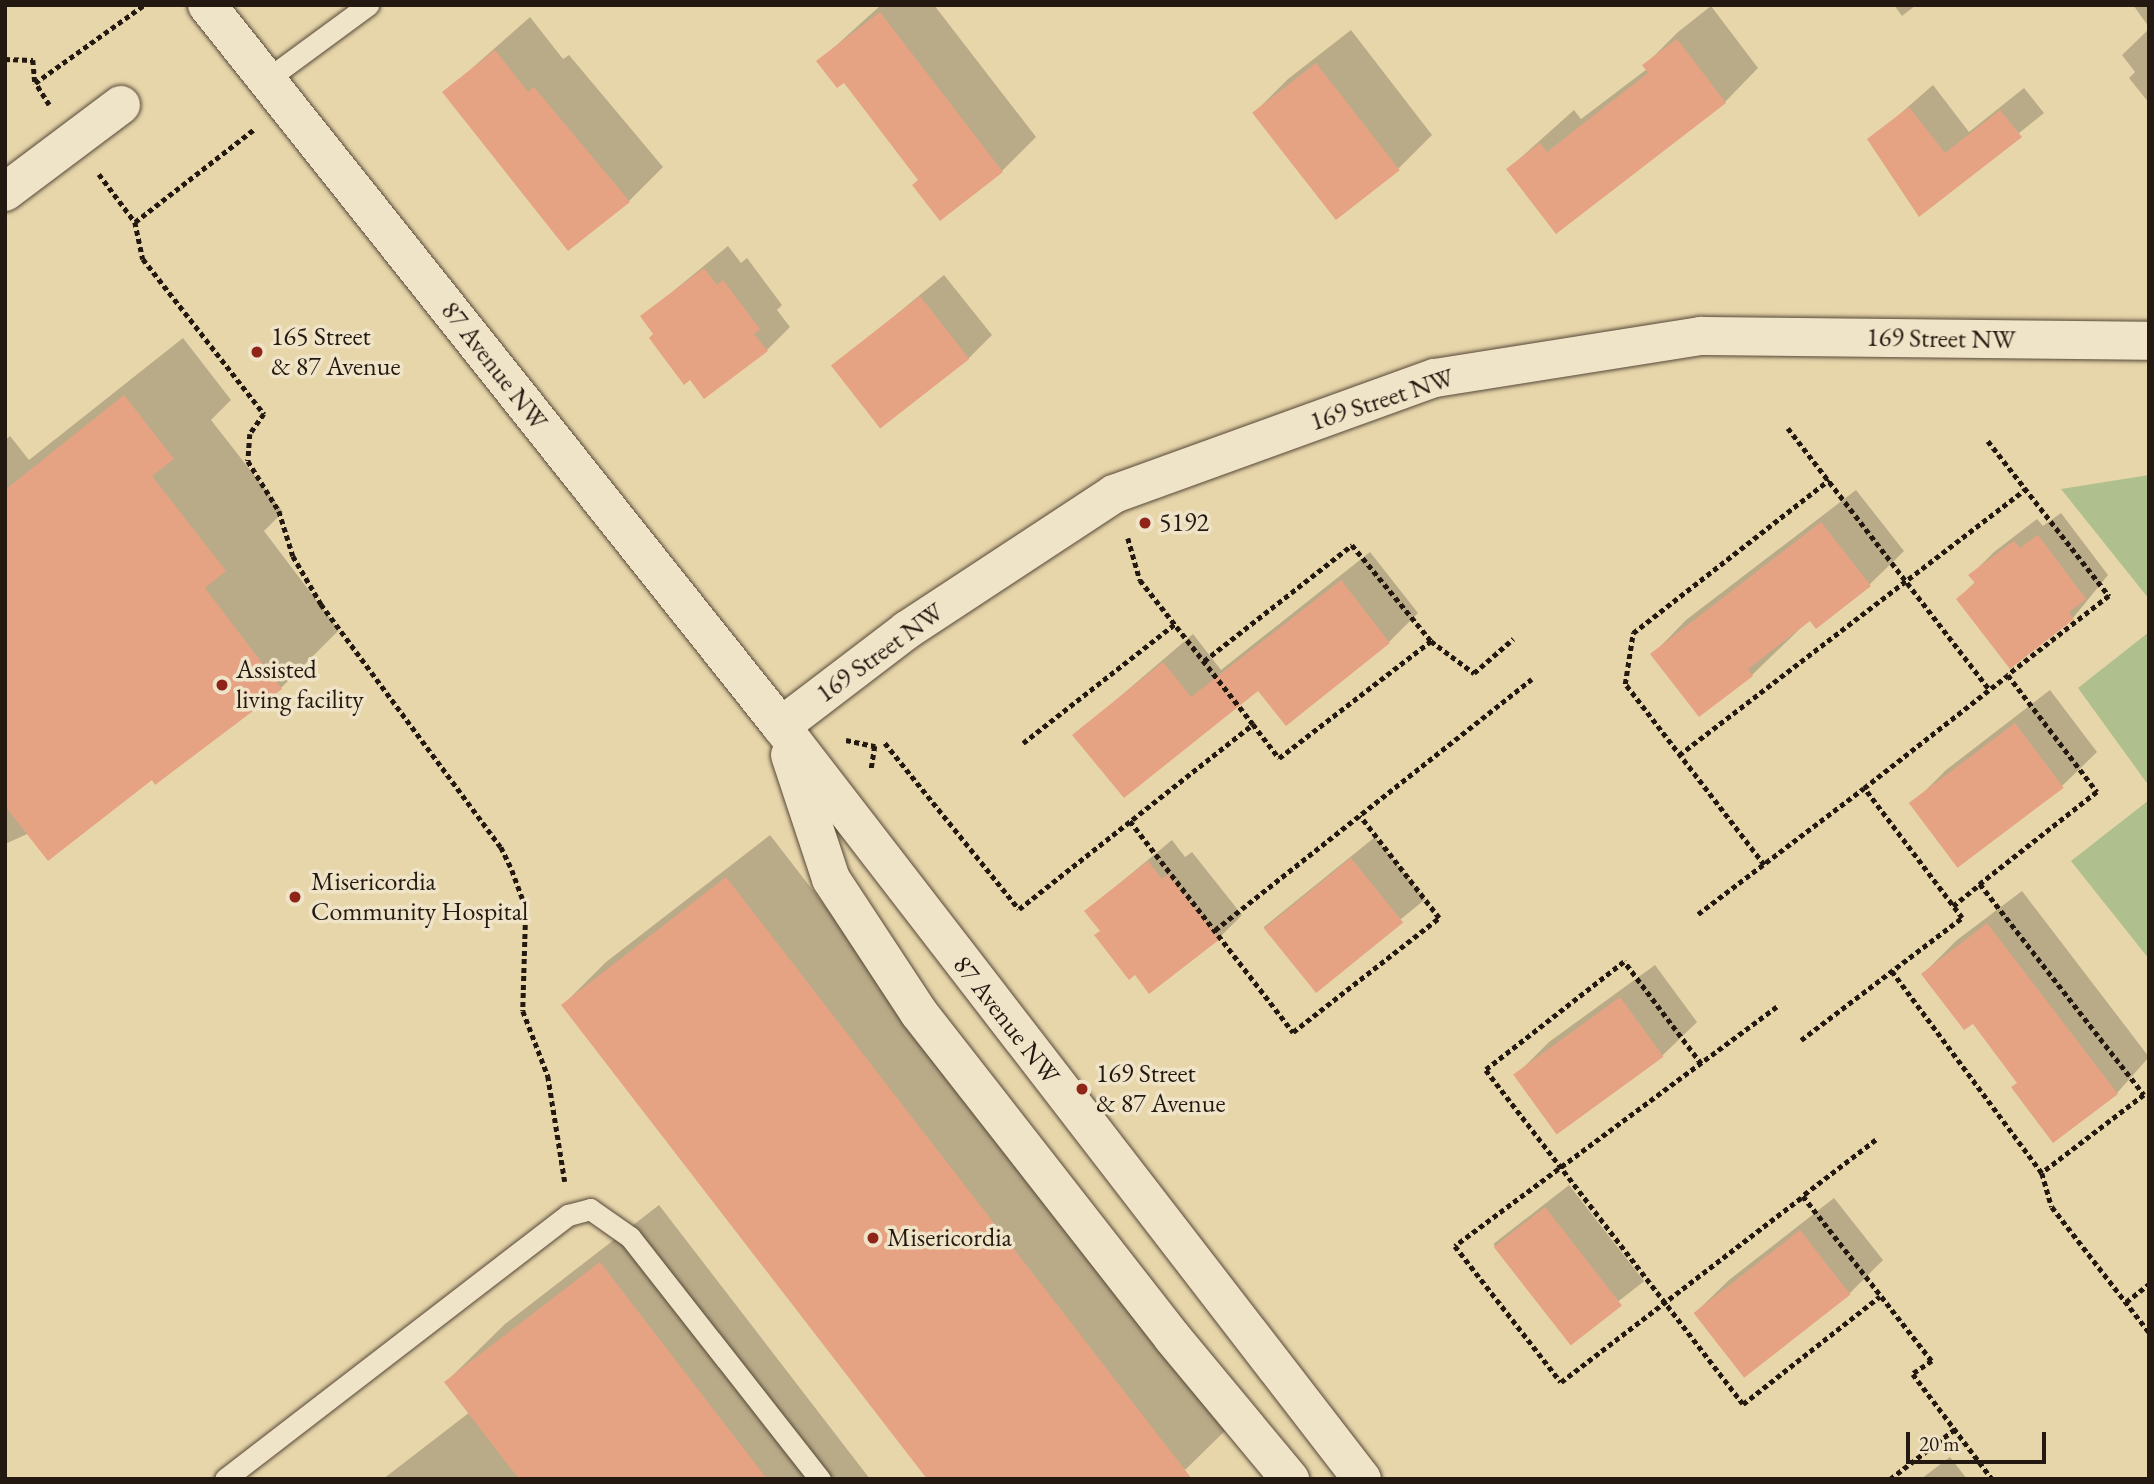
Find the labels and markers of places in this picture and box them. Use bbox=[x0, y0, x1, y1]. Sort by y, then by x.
place label: 165 Street & 87 Avenue bbox=[271, 321, 401, 382]
marker: 165 Street & 87 Avenue bbox=[249, 344, 265, 360]
place label: 5192 bbox=[1159, 507, 1209, 539]
marker: 5192 bbox=[1137, 515, 1153, 531]
place label: Assisted living facility bbox=[236, 654, 364, 716]
marker: Assisted living facility bbox=[214, 677, 230, 693]
place label: Misericordia Community Hospital bbox=[311, 866, 528, 928]
marker: Misericordia Community Hospital bbox=[285, 887, 305, 907]
place label: 169 Street & 87 Avenue bbox=[1096, 1058, 1226, 1120]
marker: 169 Street & 87 Avenue bbox=[1074, 1081, 1090, 1097]
place label: Misericordia bbox=[887, 1222, 1012, 1254]
marker: Misericordia bbox=[865, 1230, 881, 1246]

